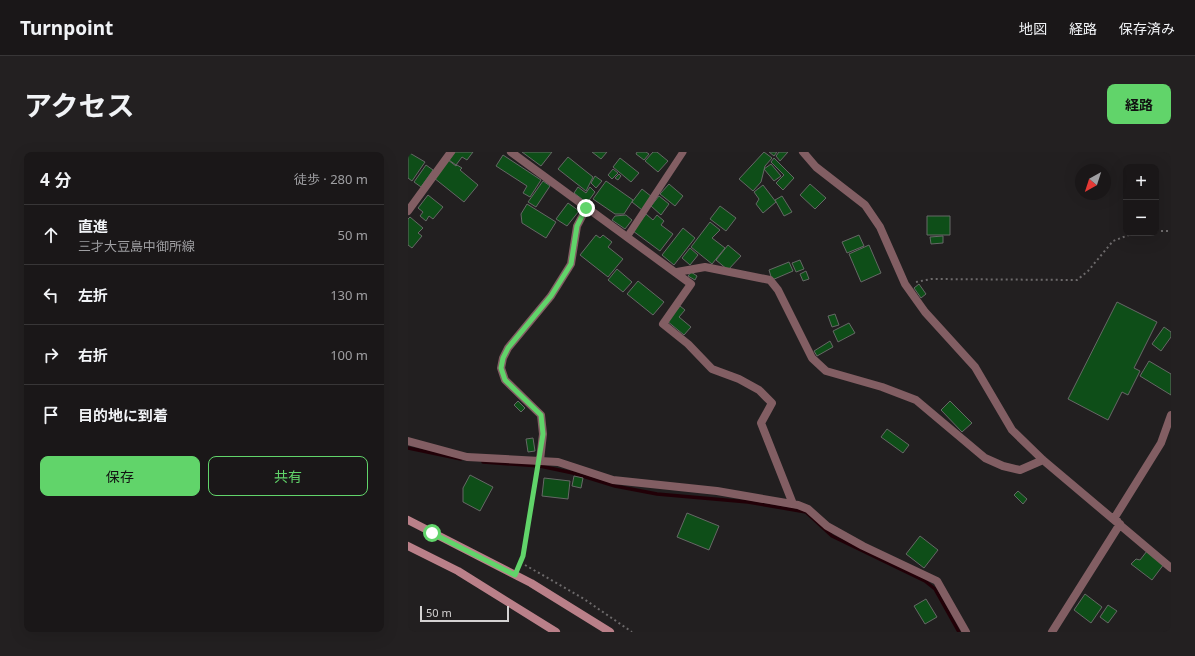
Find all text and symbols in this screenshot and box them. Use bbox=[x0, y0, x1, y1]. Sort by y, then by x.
text: Turnpoint bbox=[20, 15, 113, 41]
text: 地図 bbox=[1019, 19, 1047, 38]
text: 経路 bbox=[1069, 19, 1097, 38]
text: 保存済み bbox=[1119, 19, 1175, 38]
button: 経路 bbox=[1107, 84, 1171, 124]
text: アクセス bbox=[24, 86, 135, 124]
north arrow bbox=[1075, 164, 1111, 200]
map controls bbox=[1123, 164, 1159, 236]
button: + bbox=[1123, 164, 1159, 200]
text: 4 分 bbox=[40, 168, 71, 191]
text: 徒歩 · 280 m bbox=[294, 170, 368, 188]
route end bbox=[577, 199, 595, 217]
button: − bbox=[1123, 200, 1159, 236]
text: 直進 bbox=[78, 216, 108, 236]
icon: ahead bbox=[40, 224, 62, 246]
text: 50 m bbox=[338, 226, 368, 244]
text: 三才大豆島中御所線 bbox=[78, 237, 195, 255]
icon: left bbox=[40, 284, 62, 306]
text: 左折 bbox=[78, 285, 108, 305]
text: 130 m bbox=[330, 286, 368, 304]
icon: right bbox=[40, 344, 62, 366]
text: 右折 bbox=[78, 345, 108, 365]
text: 100 m bbox=[330, 346, 368, 364]
icon: arrive bbox=[40, 404, 62, 426]
text: 目的地に到着 bbox=[78, 405, 168, 425]
button: 保存 bbox=[40, 456, 200, 496]
button: 共有 bbox=[208, 456, 368, 496]
route start bbox=[423, 524, 441, 542]
scale bar bbox=[420, 604, 509, 623]
text: 50 m bbox=[426, 605, 452, 620]

